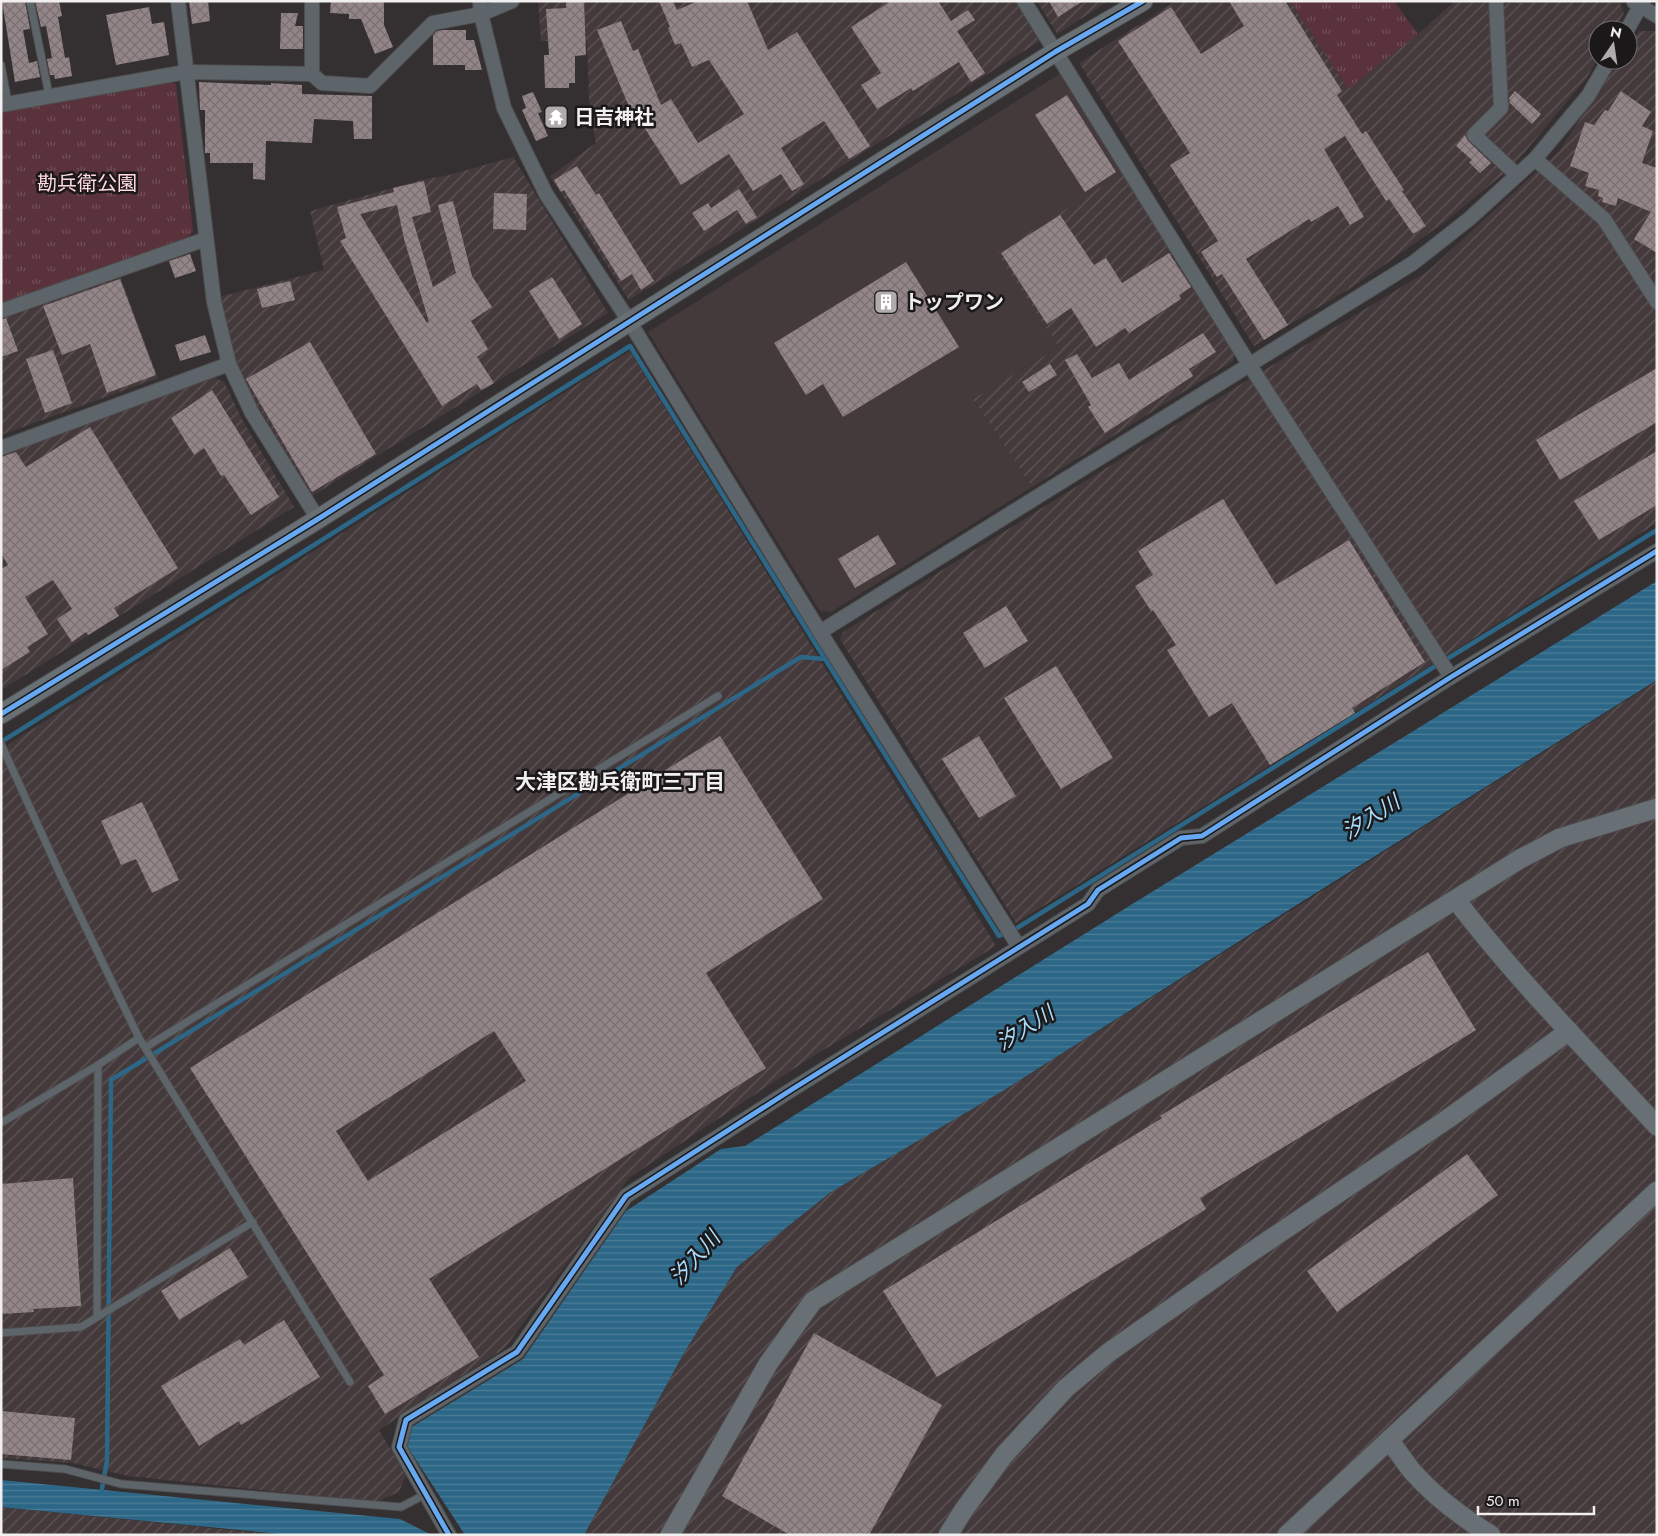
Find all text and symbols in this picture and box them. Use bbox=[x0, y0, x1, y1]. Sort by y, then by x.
north arrow bbox=[1588, 20, 1638, 70]
text: N bbox=[1608, 21, 1624, 43]
place label: 日吉神社 bbox=[574, 103, 654, 132]
temple icon: 日吉神社 bbox=[543, 104, 569, 130]
park label: 勘兵衛公園 bbox=[37, 169, 137, 198]
place label: トップワン bbox=[904, 288, 1004, 317]
building icon: トップワン bbox=[873, 289, 899, 315]
district label: 大津区勘兵衛町三丁目 bbox=[515, 767, 725, 797]
water label: 汐入川 bbox=[1336, 787, 1407, 846]
water label: 汐入川 bbox=[990, 998, 1061, 1057]
water label: 汐入川 bbox=[663, 1223, 728, 1292]
scale bar bbox=[1478, 1484, 1594, 1516]
text: 50 m bbox=[1486, 1490, 1520, 1512]

